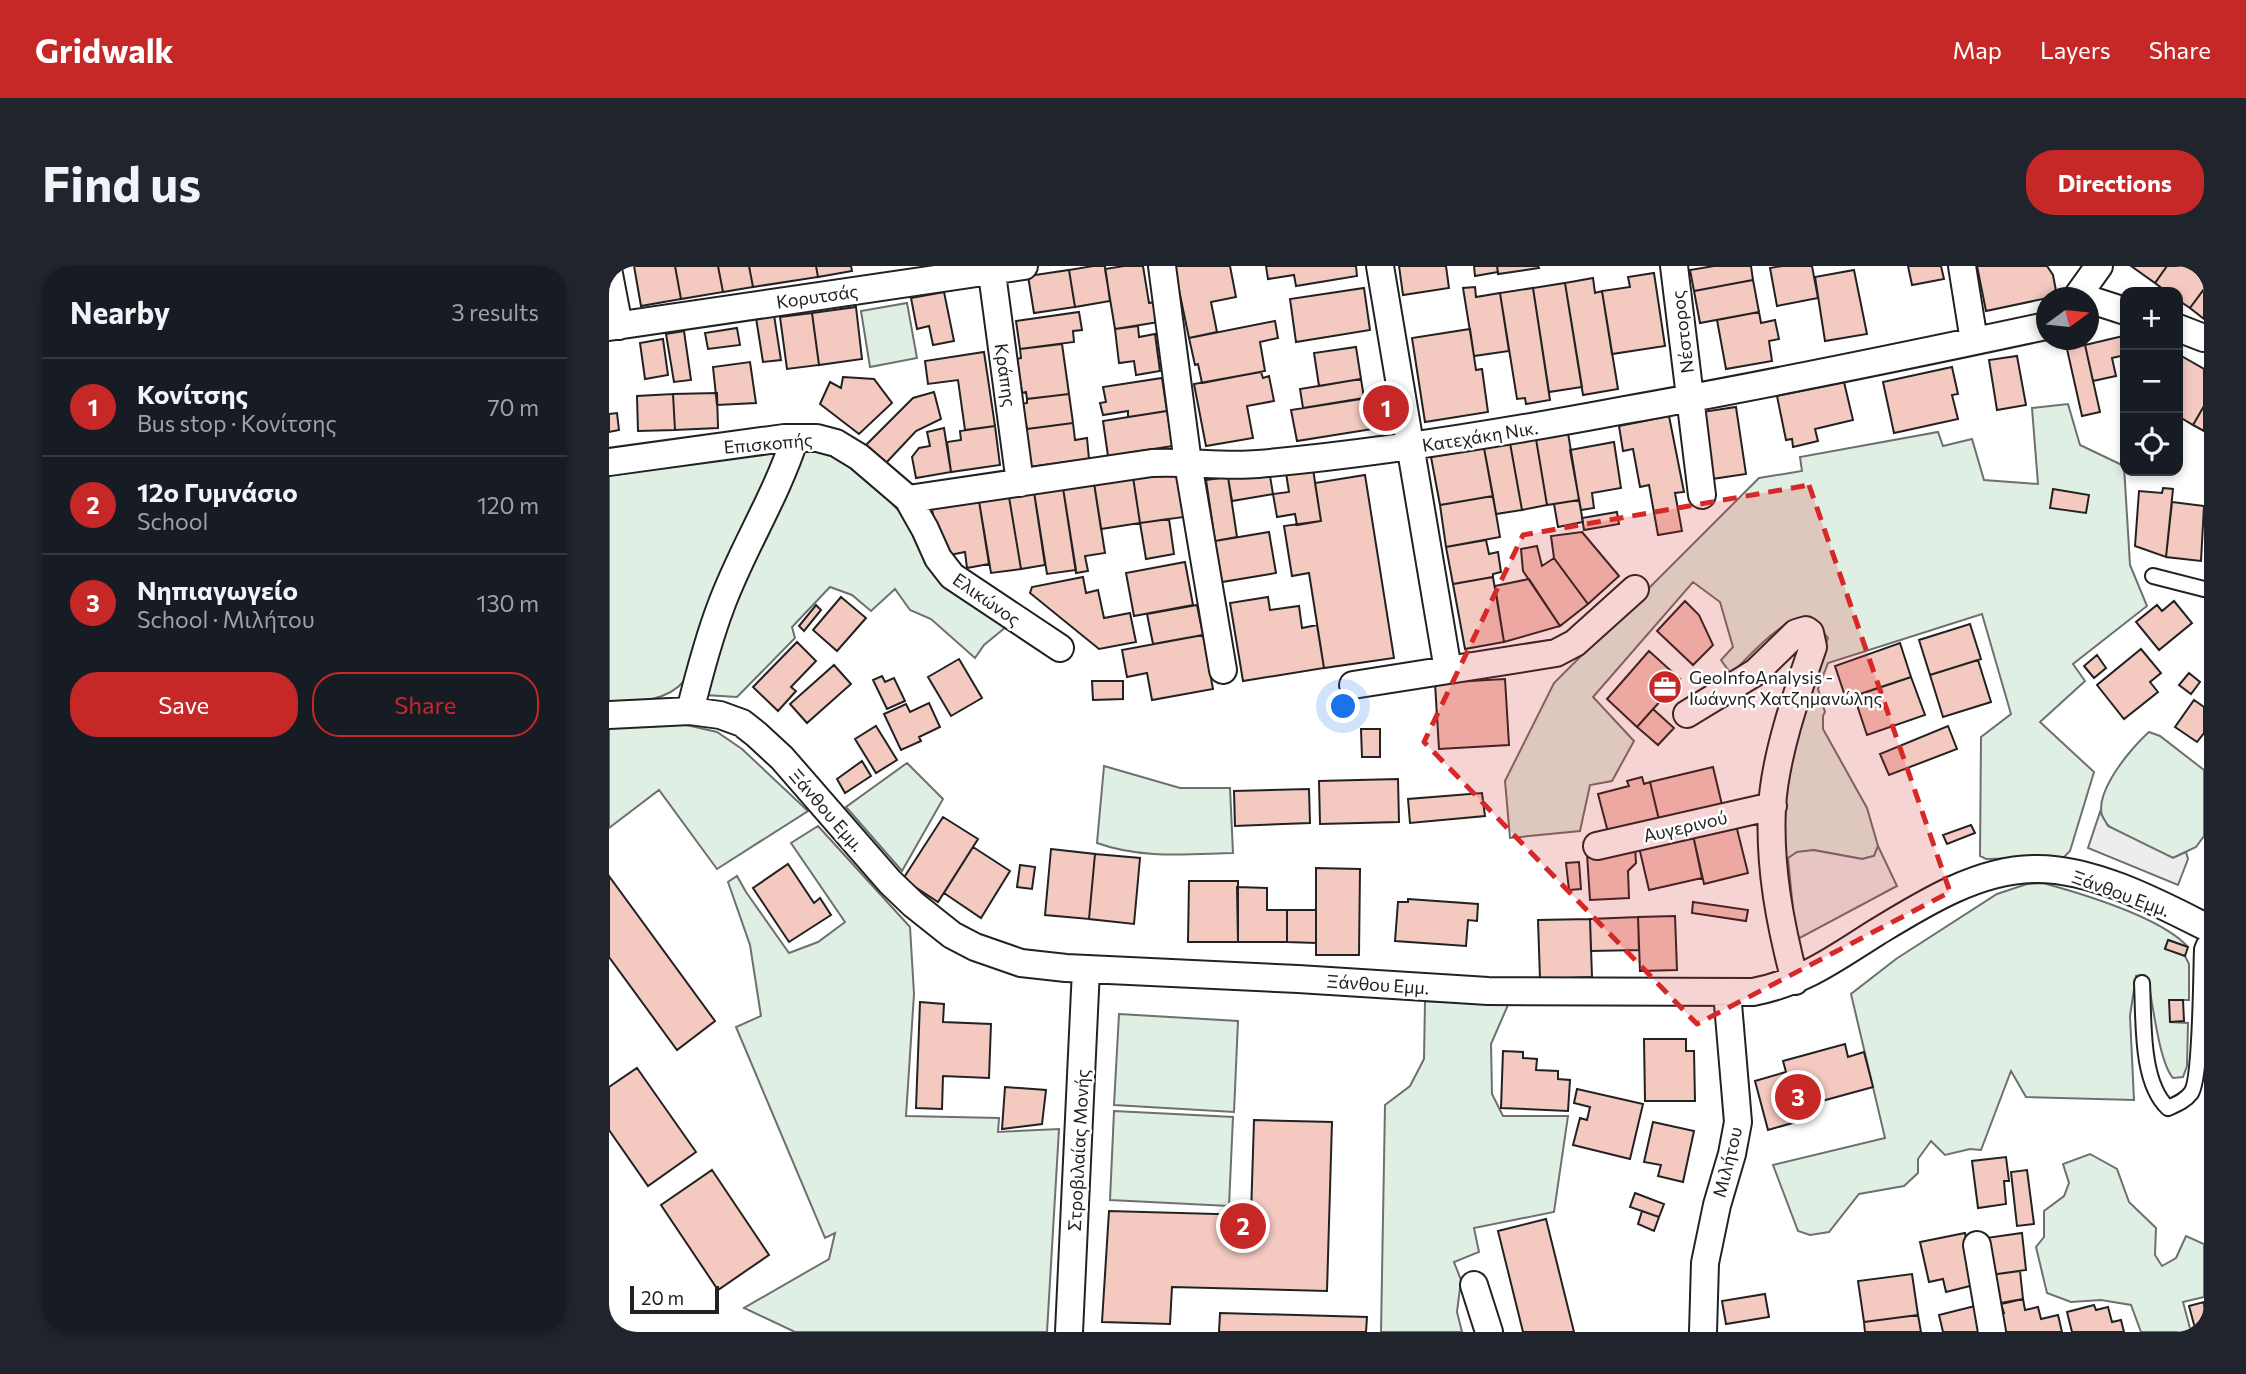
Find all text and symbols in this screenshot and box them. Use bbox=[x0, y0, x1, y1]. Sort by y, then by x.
text: Gridwalk bbox=[35, 29, 174, 70]
text: Map bbox=[1953, 35, 2002, 64]
text: Layers bbox=[2040, 35, 2111, 64]
text: Share bbox=[2149, 35, 2211, 64]
button: Directions bbox=[2026, 150, 2204, 215]
text: Find us bbox=[42, 152, 201, 212]
street label: Κορυτσάς bbox=[775, 279, 859, 313]
north arrow bbox=[2036, 287, 2099, 350]
map controls bbox=[2120, 287, 2183, 476]
button: + bbox=[2120, 287, 2183, 350]
street label: Νέστορος bbox=[1666, 289, 1698, 375]
text: Nearby bbox=[70, 293, 170, 330]
text: 3 results bbox=[452, 298, 539, 326]
street label: Κράπης bbox=[991, 342, 1021, 408]
button: − bbox=[2120, 350, 2183, 413]
text: Κονίτσης bbox=[137, 378, 248, 409]
pin: 1 bbox=[1363, 382, 1409, 434]
text: 1 bbox=[88, 393, 98, 421]
text: 70 m bbox=[487, 393, 539, 421]
text: Bus stop · Κονίτσης bbox=[137, 409, 337, 437]
button: locate bbox=[2120, 413, 2183, 476]
street label: Κατεχάκη Νικ. bbox=[1420, 416, 1540, 456]
street label: Επισκοπής bbox=[723, 428, 813, 458]
text: 12o Γυμνάσιο bbox=[137, 476, 298, 507]
text: 2 bbox=[86, 491, 100, 519]
text: 120 m bbox=[477, 491, 539, 519]
text: School bbox=[137, 507, 208, 535]
street label: Ελικώνος bbox=[949, 568, 1025, 630]
text: Νηπιαγωγείο bbox=[137, 574, 298, 605]
text: 3 bbox=[86, 589, 100, 617]
text: 130 m bbox=[477, 589, 539, 617]
text: School · Μιλήτου bbox=[137, 605, 315, 633]
place label: GeoInfoAnalysis - Ιωάννης Χατζημανώλης bbox=[1689, 666, 1882, 709]
office icon: GeoInfoAnalysis - Ιωάννης Χατζημανώλης bbox=[1646, 668, 1684, 706]
button: Save bbox=[70, 672, 298, 737]
button: Share bbox=[312, 672, 539, 737]
your location bbox=[1326, 689, 1360, 723]
street label: Ξάνθου Εμμ. bbox=[785, 764, 869, 856]
street label: Αυγερινού bbox=[1641, 806, 1729, 846]
street label: Ξάνθου Εμμ. bbox=[2069, 865, 2173, 921]
street label: Ξάνθου Εμμ. bbox=[1326, 969, 1430, 999]
street label: Στροβιλαίας Μονής bbox=[1063, 1068, 1093, 1232]
pin: 3 bbox=[1775, 1071, 1821, 1123]
street label: Μιλήτου bbox=[1708, 1124, 1746, 1200]
pin: 2 bbox=[1220, 1200, 1266, 1252]
scale bar bbox=[630, 1283, 719, 1315]
text: 20 m bbox=[641, 1286, 684, 1309]

